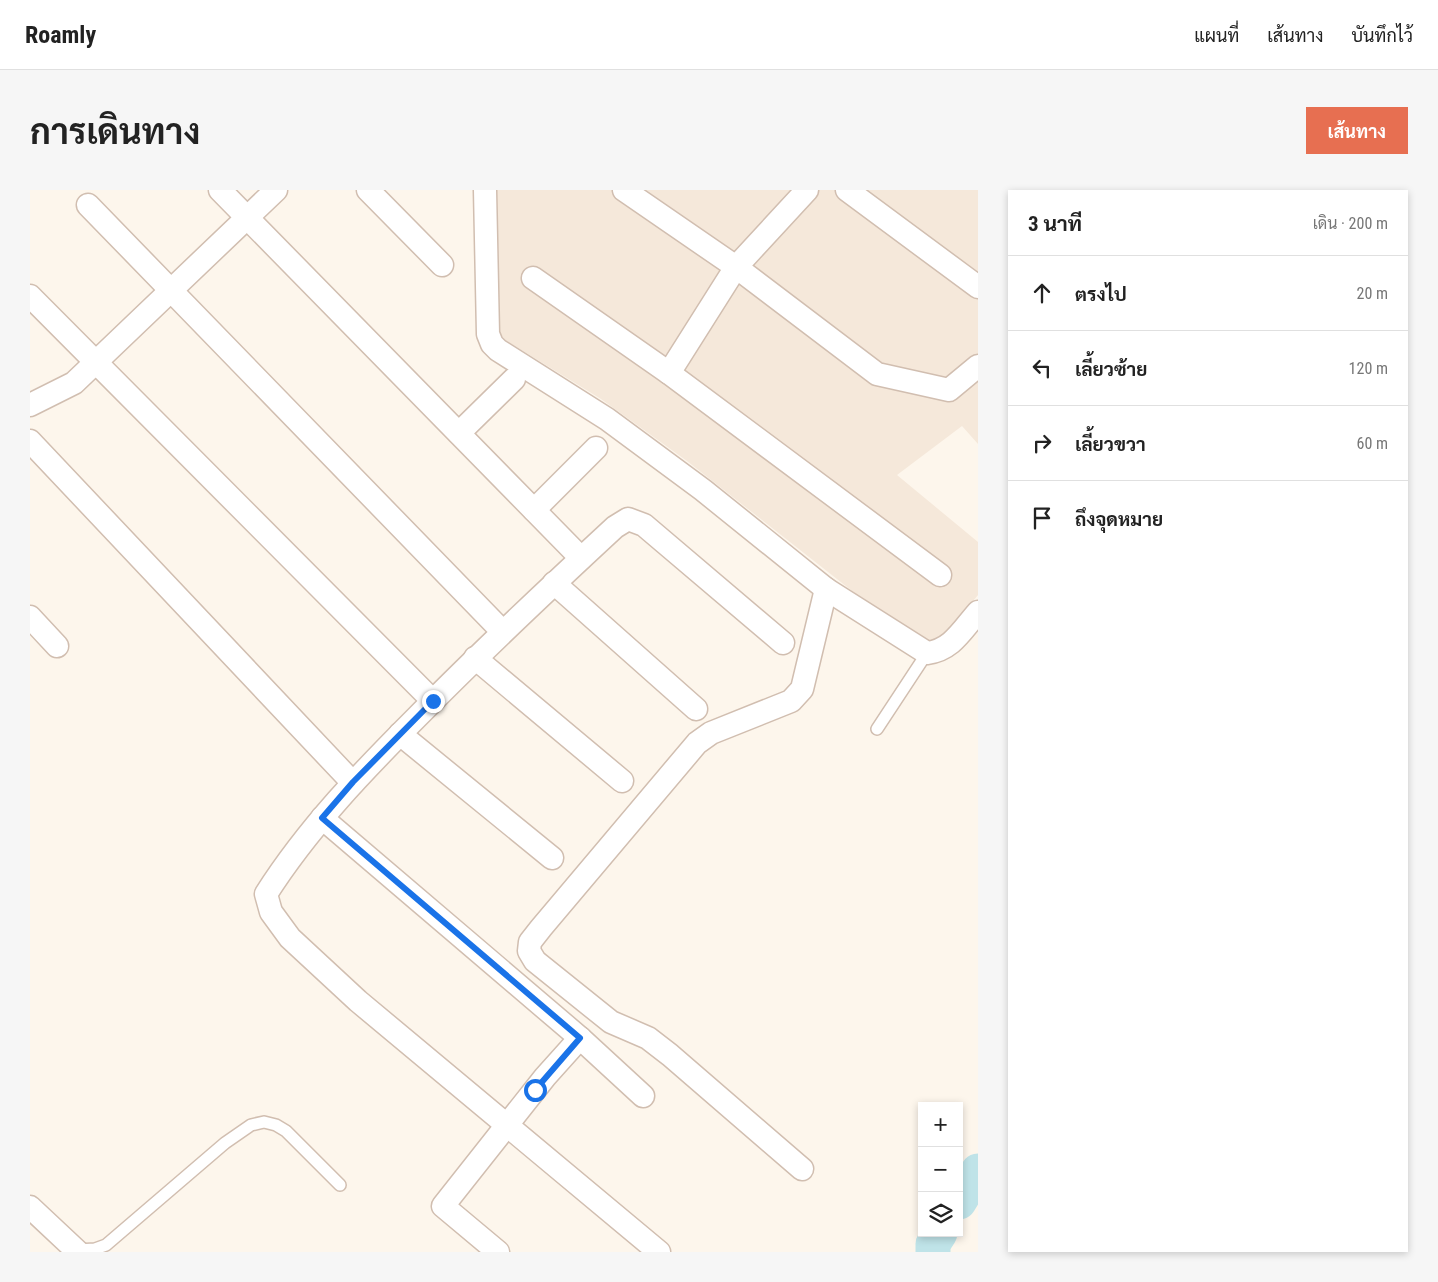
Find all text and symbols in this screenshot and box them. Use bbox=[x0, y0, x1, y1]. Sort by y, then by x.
text: Roamly bbox=[25, 21, 96, 49]
text: แผนที่ bbox=[1194, 25, 1239, 46]
text: เส้นทาง bbox=[1267, 25, 1323, 46]
text: บันทึกไว้ bbox=[1351, 25, 1413, 46]
button: เส้นทาง bbox=[1306, 107, 1408, 154]
text: การเดินทาง bbox=[30, 112, 200, 153]
text: 3 นาที bbox=[1028, 212, 1082, 236]
text: เดิน · 200 m bbox=[1313, 214, 1388, 233]
icon: ahead bbox=[1028, 279, 1056, 307]
text: ตรงไป bbox=[1075, 283, 1127, 306]
text: 20 m bbox=[1356, 284, 1388, 303]
icon: left bbox=[1028, 354, 1056, 382]
text: เลี้ยวซ้าย bbox=[1075, 358, 1147, 381]
text: 120 m bbox=[1349, 359, 1388, 378]
icon: right bbox=[1028, 429, 1056, 457]
text: เลี้ยวขวา bbox=[1075, 433, 1146, 456]
text: 60 m bbox=[1356, 434, 1388, 453]
icon: arrive bbox=[1028, 504, 1056, 532]
text: ถึงจุดหมาย bbox=[1075, 508, 1163, 531]
route end bbox=[422, 690, 445, 713]
route start bbox=[524, 1079, 547, 1102]
map controls bbox=[918, 1102, 963, 1237]
button: + bbox=[918, 1102, 963, 1147]
button: − bbox=[918, 1147, 963, 1192]
button: layers bbox=[918, 1192, 963, 1237]

